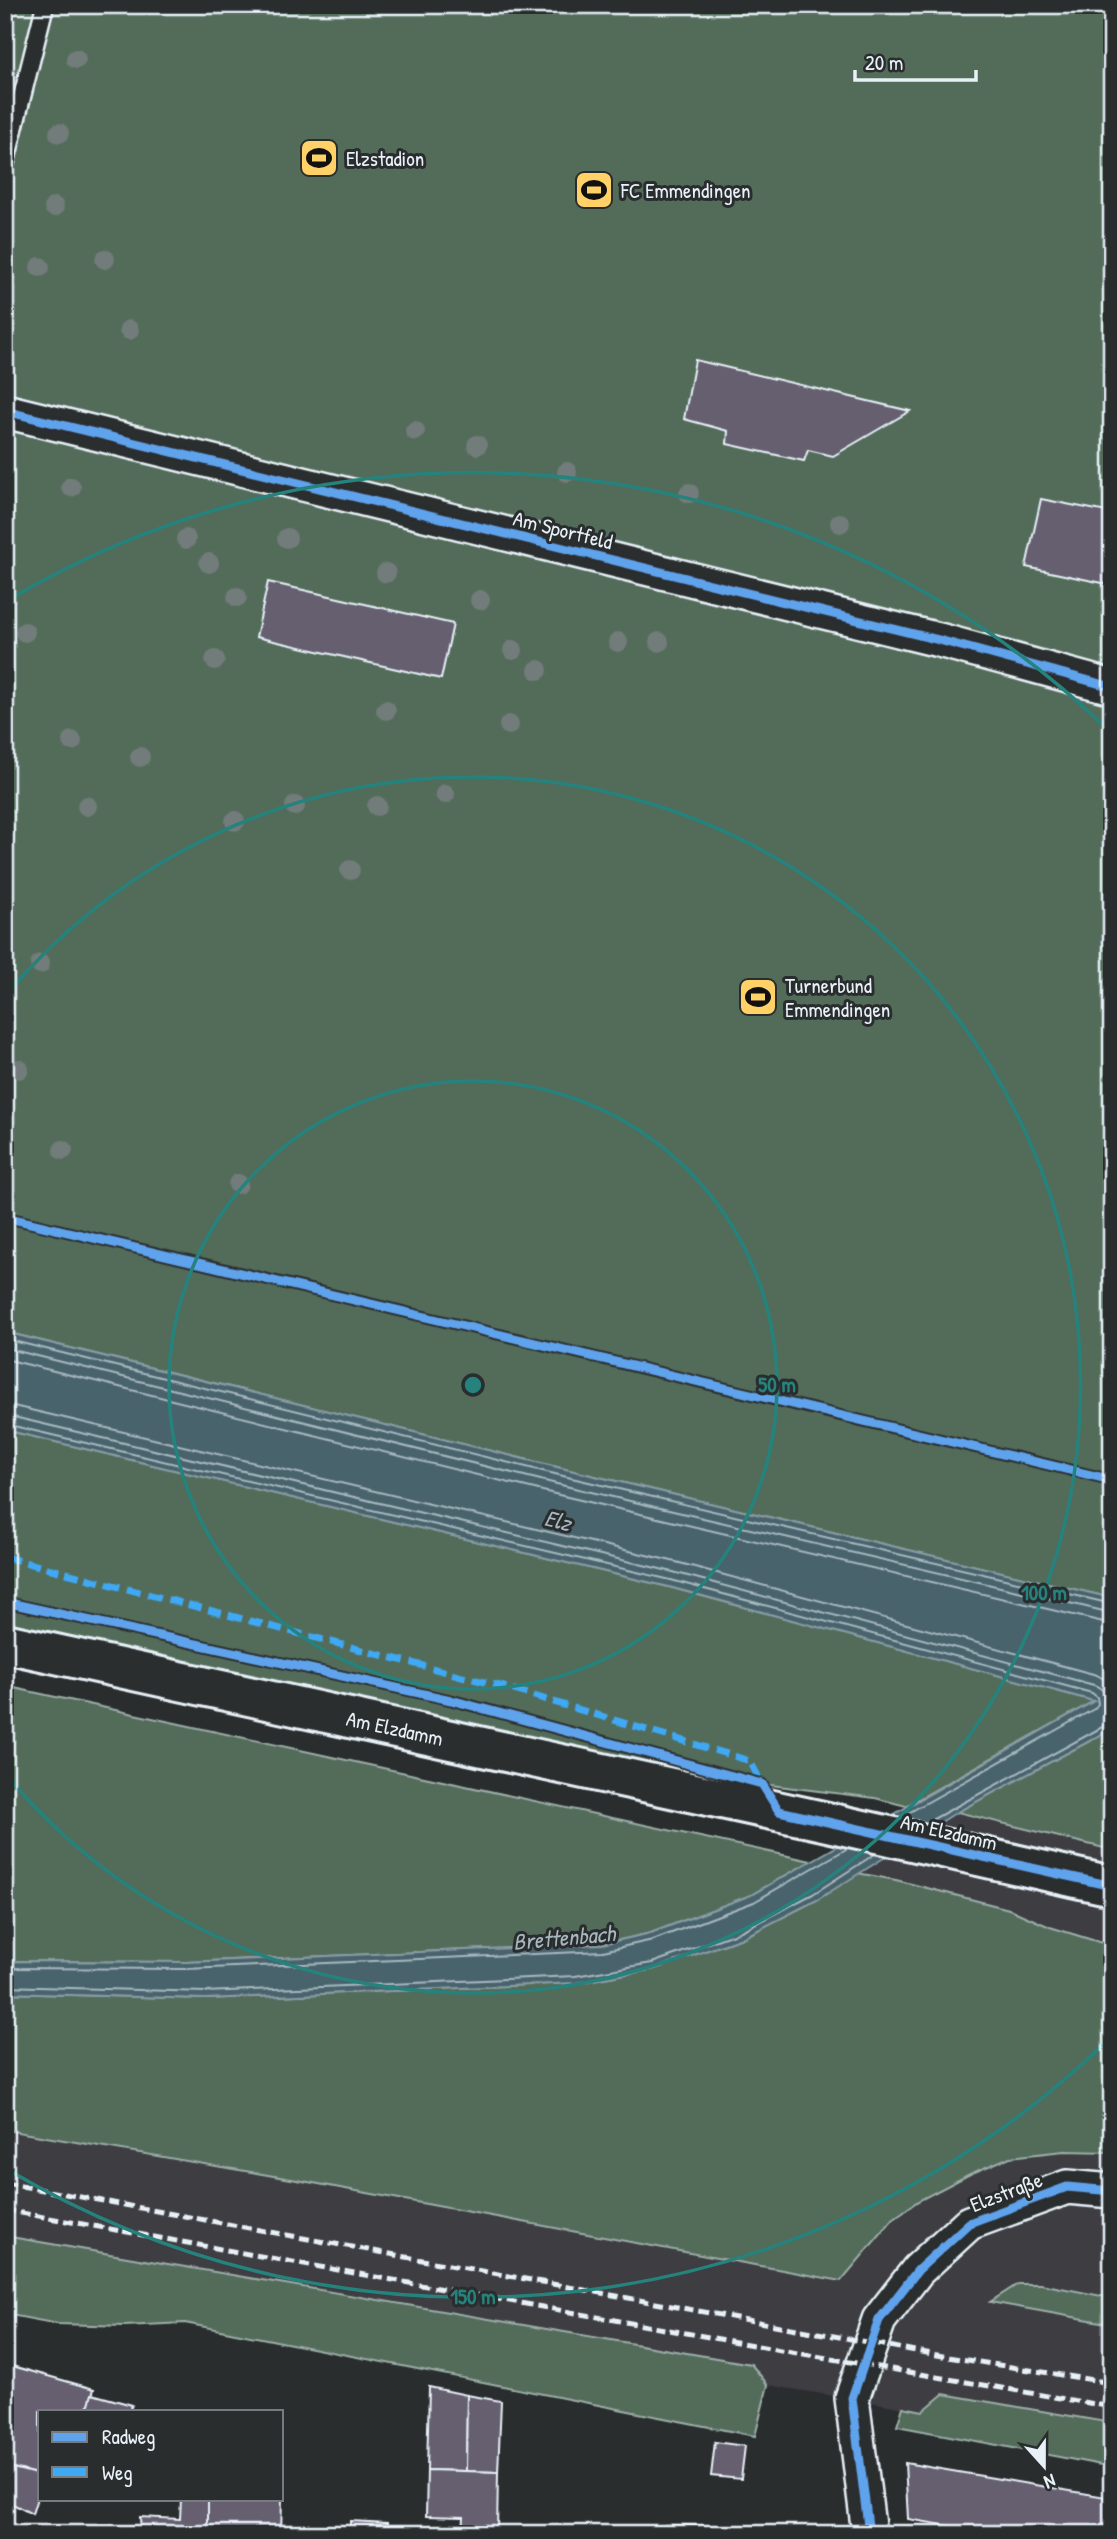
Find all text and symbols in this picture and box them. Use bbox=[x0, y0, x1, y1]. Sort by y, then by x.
scale bar bbox=[855, 38, 975, 82]
text: 20 m bbox=[865, 48, 903, 77]
sports icon: Elzstadion bbox=[298, 137, 340, 179]
place label: Elzstadion bbox=[346, 144, 424, 173]
sports icon: FC Emmendingen bbox=[573, 169, 615, 211]
place label: FC Emmendingen bbox=[620, 176, 751, 205]
street label: Am Sportfeld bbox=[510, 504, 616, 556]
place label: Turnerbund Emmendingen bbox=[785, 971, 890, 1024]
sports icon: Turnerbund Emmendingen bbox=[737, 976, 779, 1018]
text: 50 m bbox=[758, 1370, 796, 1399]
centre of rings bbox=[461, 1373, 485, 1397]
water label: Elz bbox=[542, 1502, 577, 1539]
text: 100 m bbox=[1021, 1578, 1067, 1607]
street label: Am Elzdamm bbox=[344, 1703, 446, 1752]
street label: Am Elzdamm bbox=[898, 1807, 1000, 1857]
water label: Brettenbach bbox=[512, 1917, 618, 1957]
street label: Elzstraße bbox=[966, 2165, 1046, 2219]
text: 150 m bbox=[450, 2282, 496, 2311]
legend bbox=[38, 2410, 284, 2500]
text: Radweg bbox=[102, 2422, 155, 2451]
north arrow bbox=[1009, 2430, 1078, 2500]
text: Weg bbox=[102, 2458, 133, 2487]
text: N bbox=[1041, 2468, 1059, 2496]

